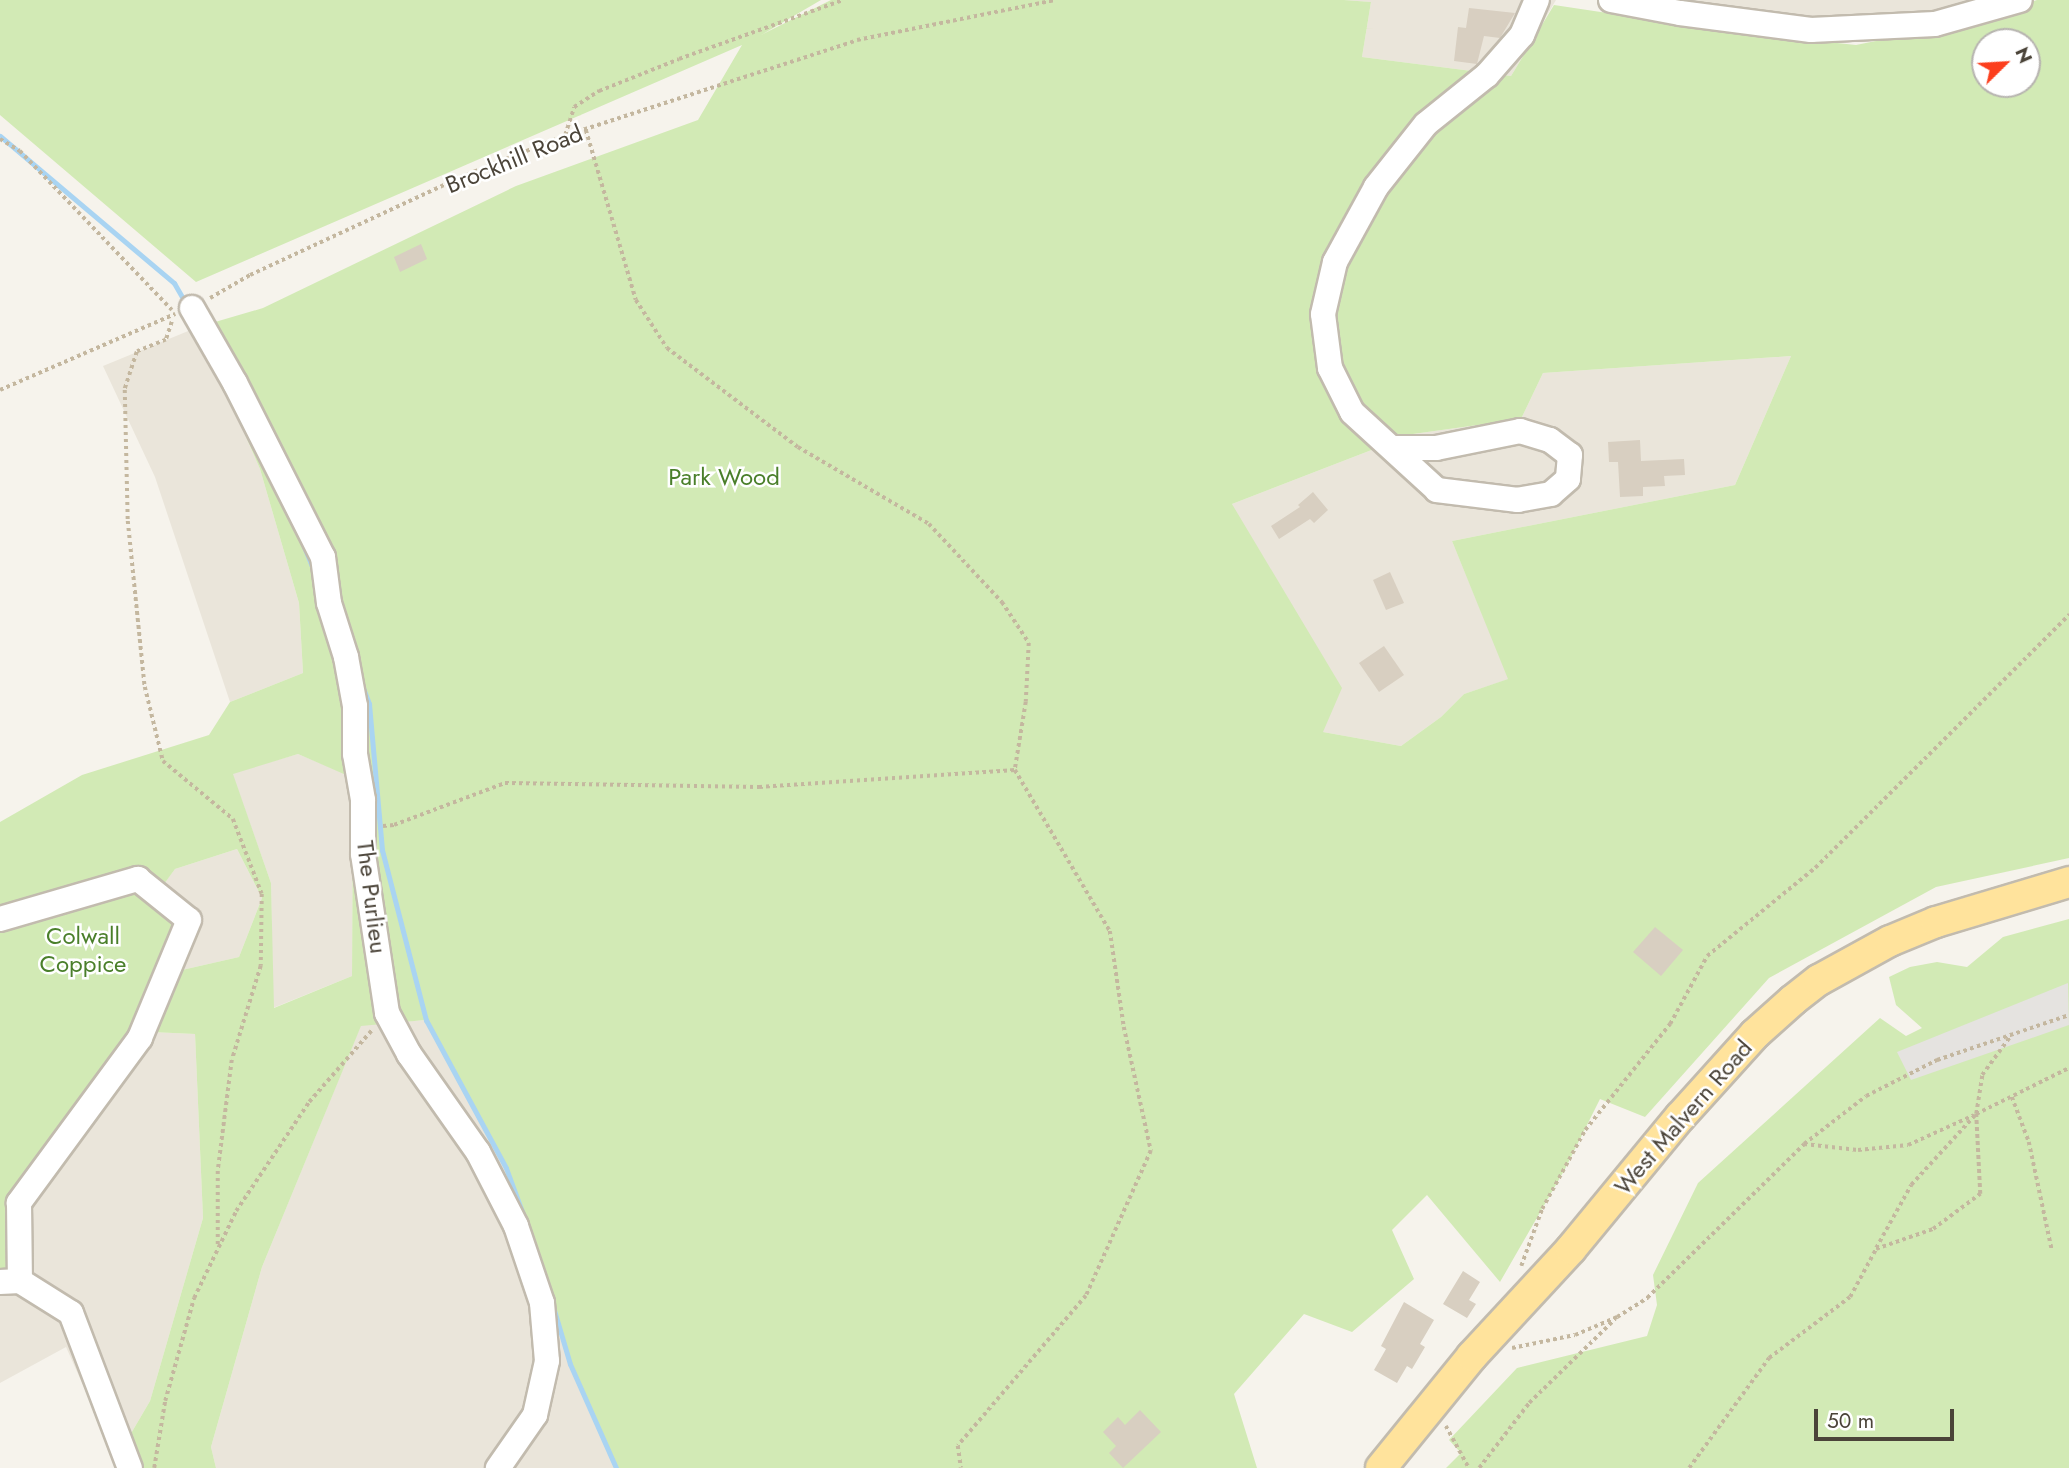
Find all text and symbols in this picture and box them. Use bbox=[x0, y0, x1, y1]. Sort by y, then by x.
north arrow bbox=[1971, 28, 2041, 98]
text: N bbox=[2008, 43, 2039, 67]
street label: Brockhill Road bbox=[441, 118, 587, 200]
park label: Park Wood bbox=[668, 463, 780, 491]
street label: The Purlieu bbox=[351, 839, 393, 955]
park label: Colwall Coppice bbox=[40, 922, 126, 978]
street label: West Malvern Road bbox=[1608, 1034, 1758, 1200]
scale bar bbox=[1817, 1394, 1957, 1438]
text: 50 m bbox=[1827, 1406, 1874, 1436]

